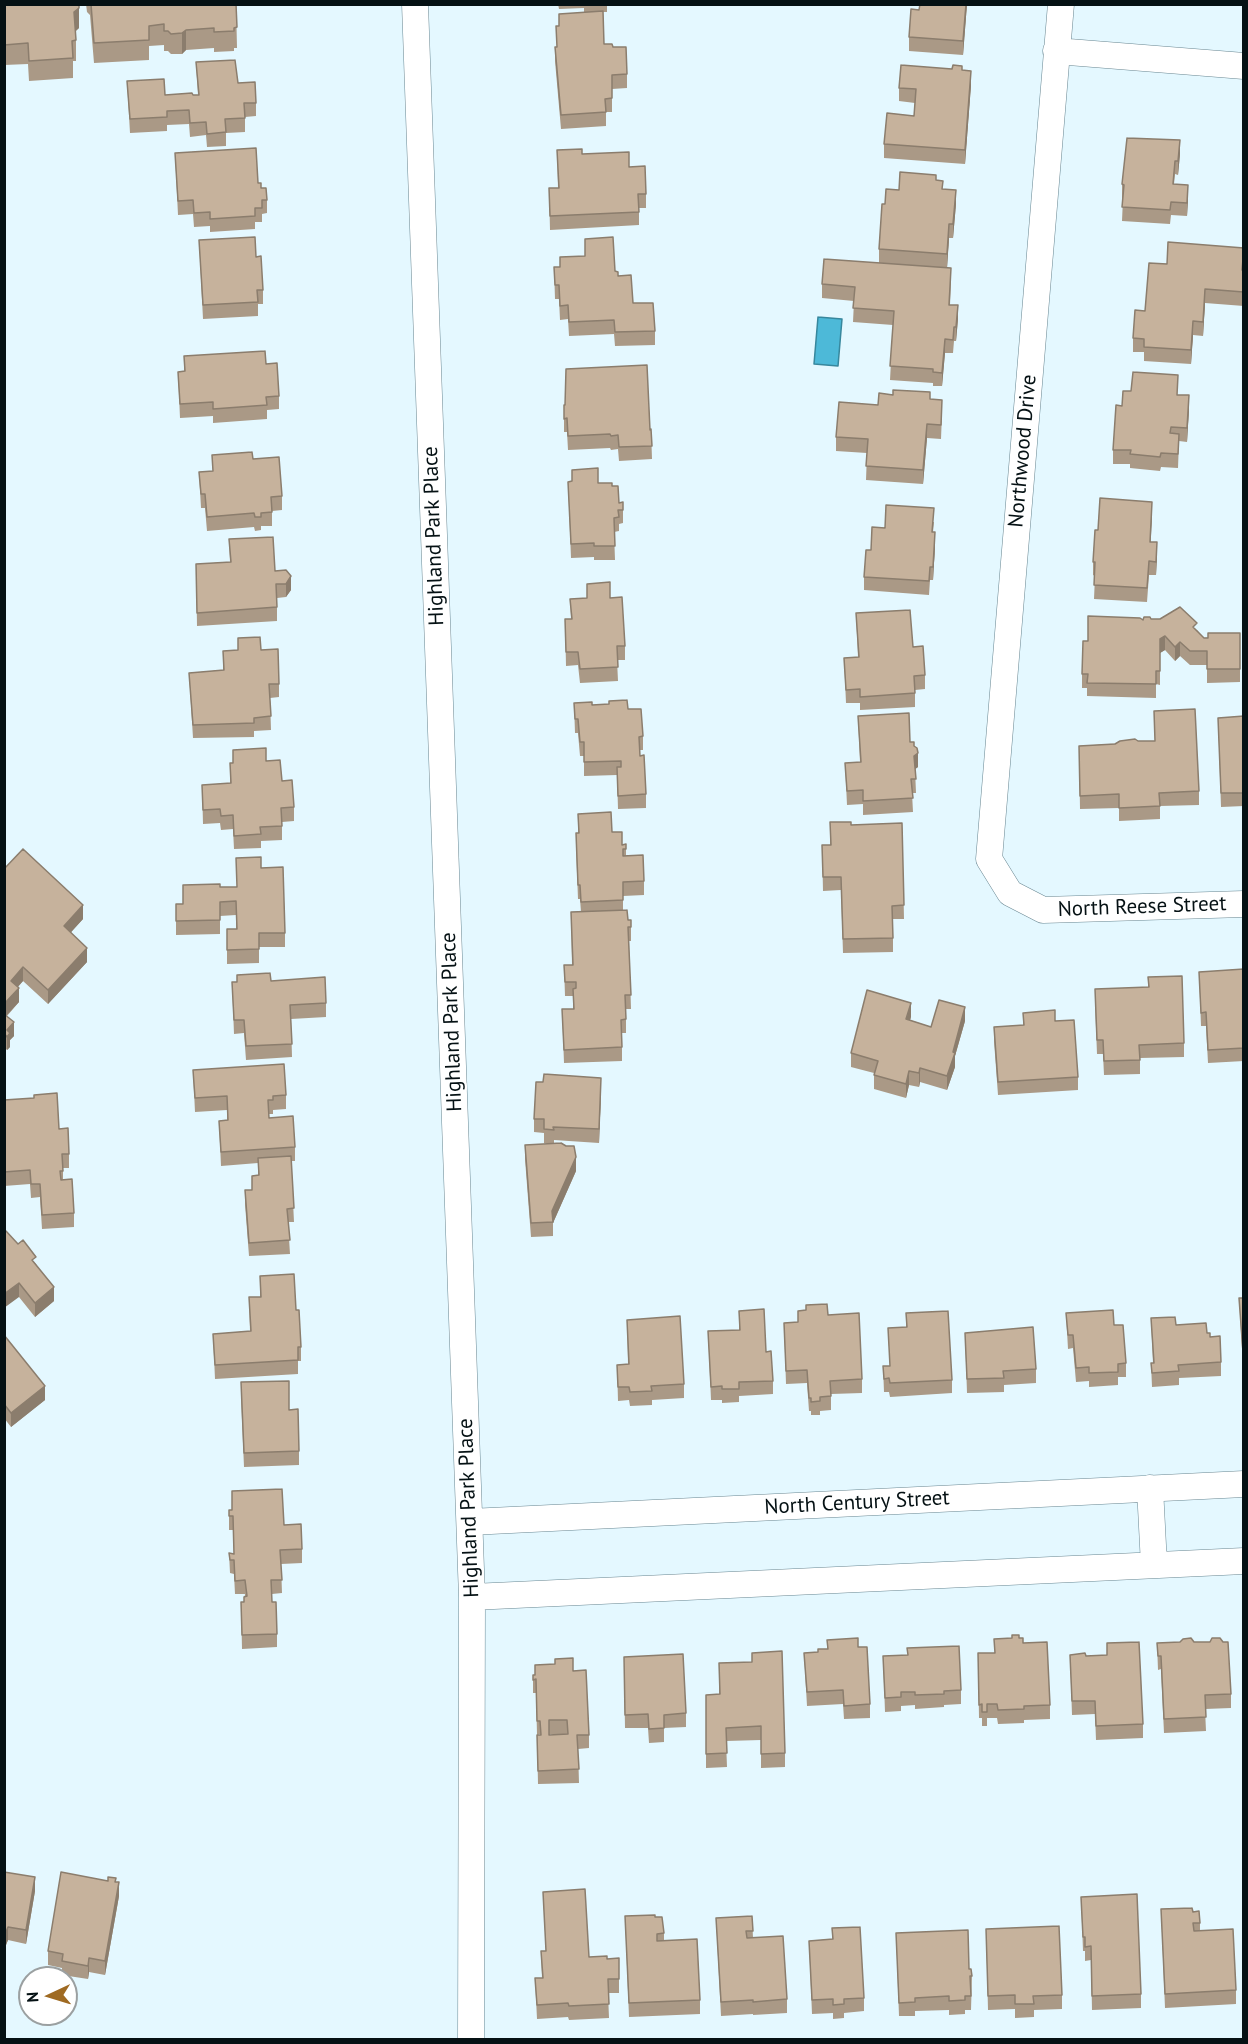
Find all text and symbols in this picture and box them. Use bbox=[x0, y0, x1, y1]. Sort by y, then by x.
street label: Northwood Drive bbox=[1004, 373, 1042, 529]
street label: Highland Park Place bbox=[418, 446, 450, 626]
street label: North Reese Street bbox=[1057, 891, 1227, 923]
street label: Highland Park Place bbox=[436, 932, 468, 1112]
street label: Highland Park Place bbox=[453, 1418, 485, 1598]
street label: North Century Street bbox=[764, 1486, 950, 1520]
north arrow bbox=[18, 1966, 78, 2026]
text: N bbox=[22, 1991, 42, 2003]

